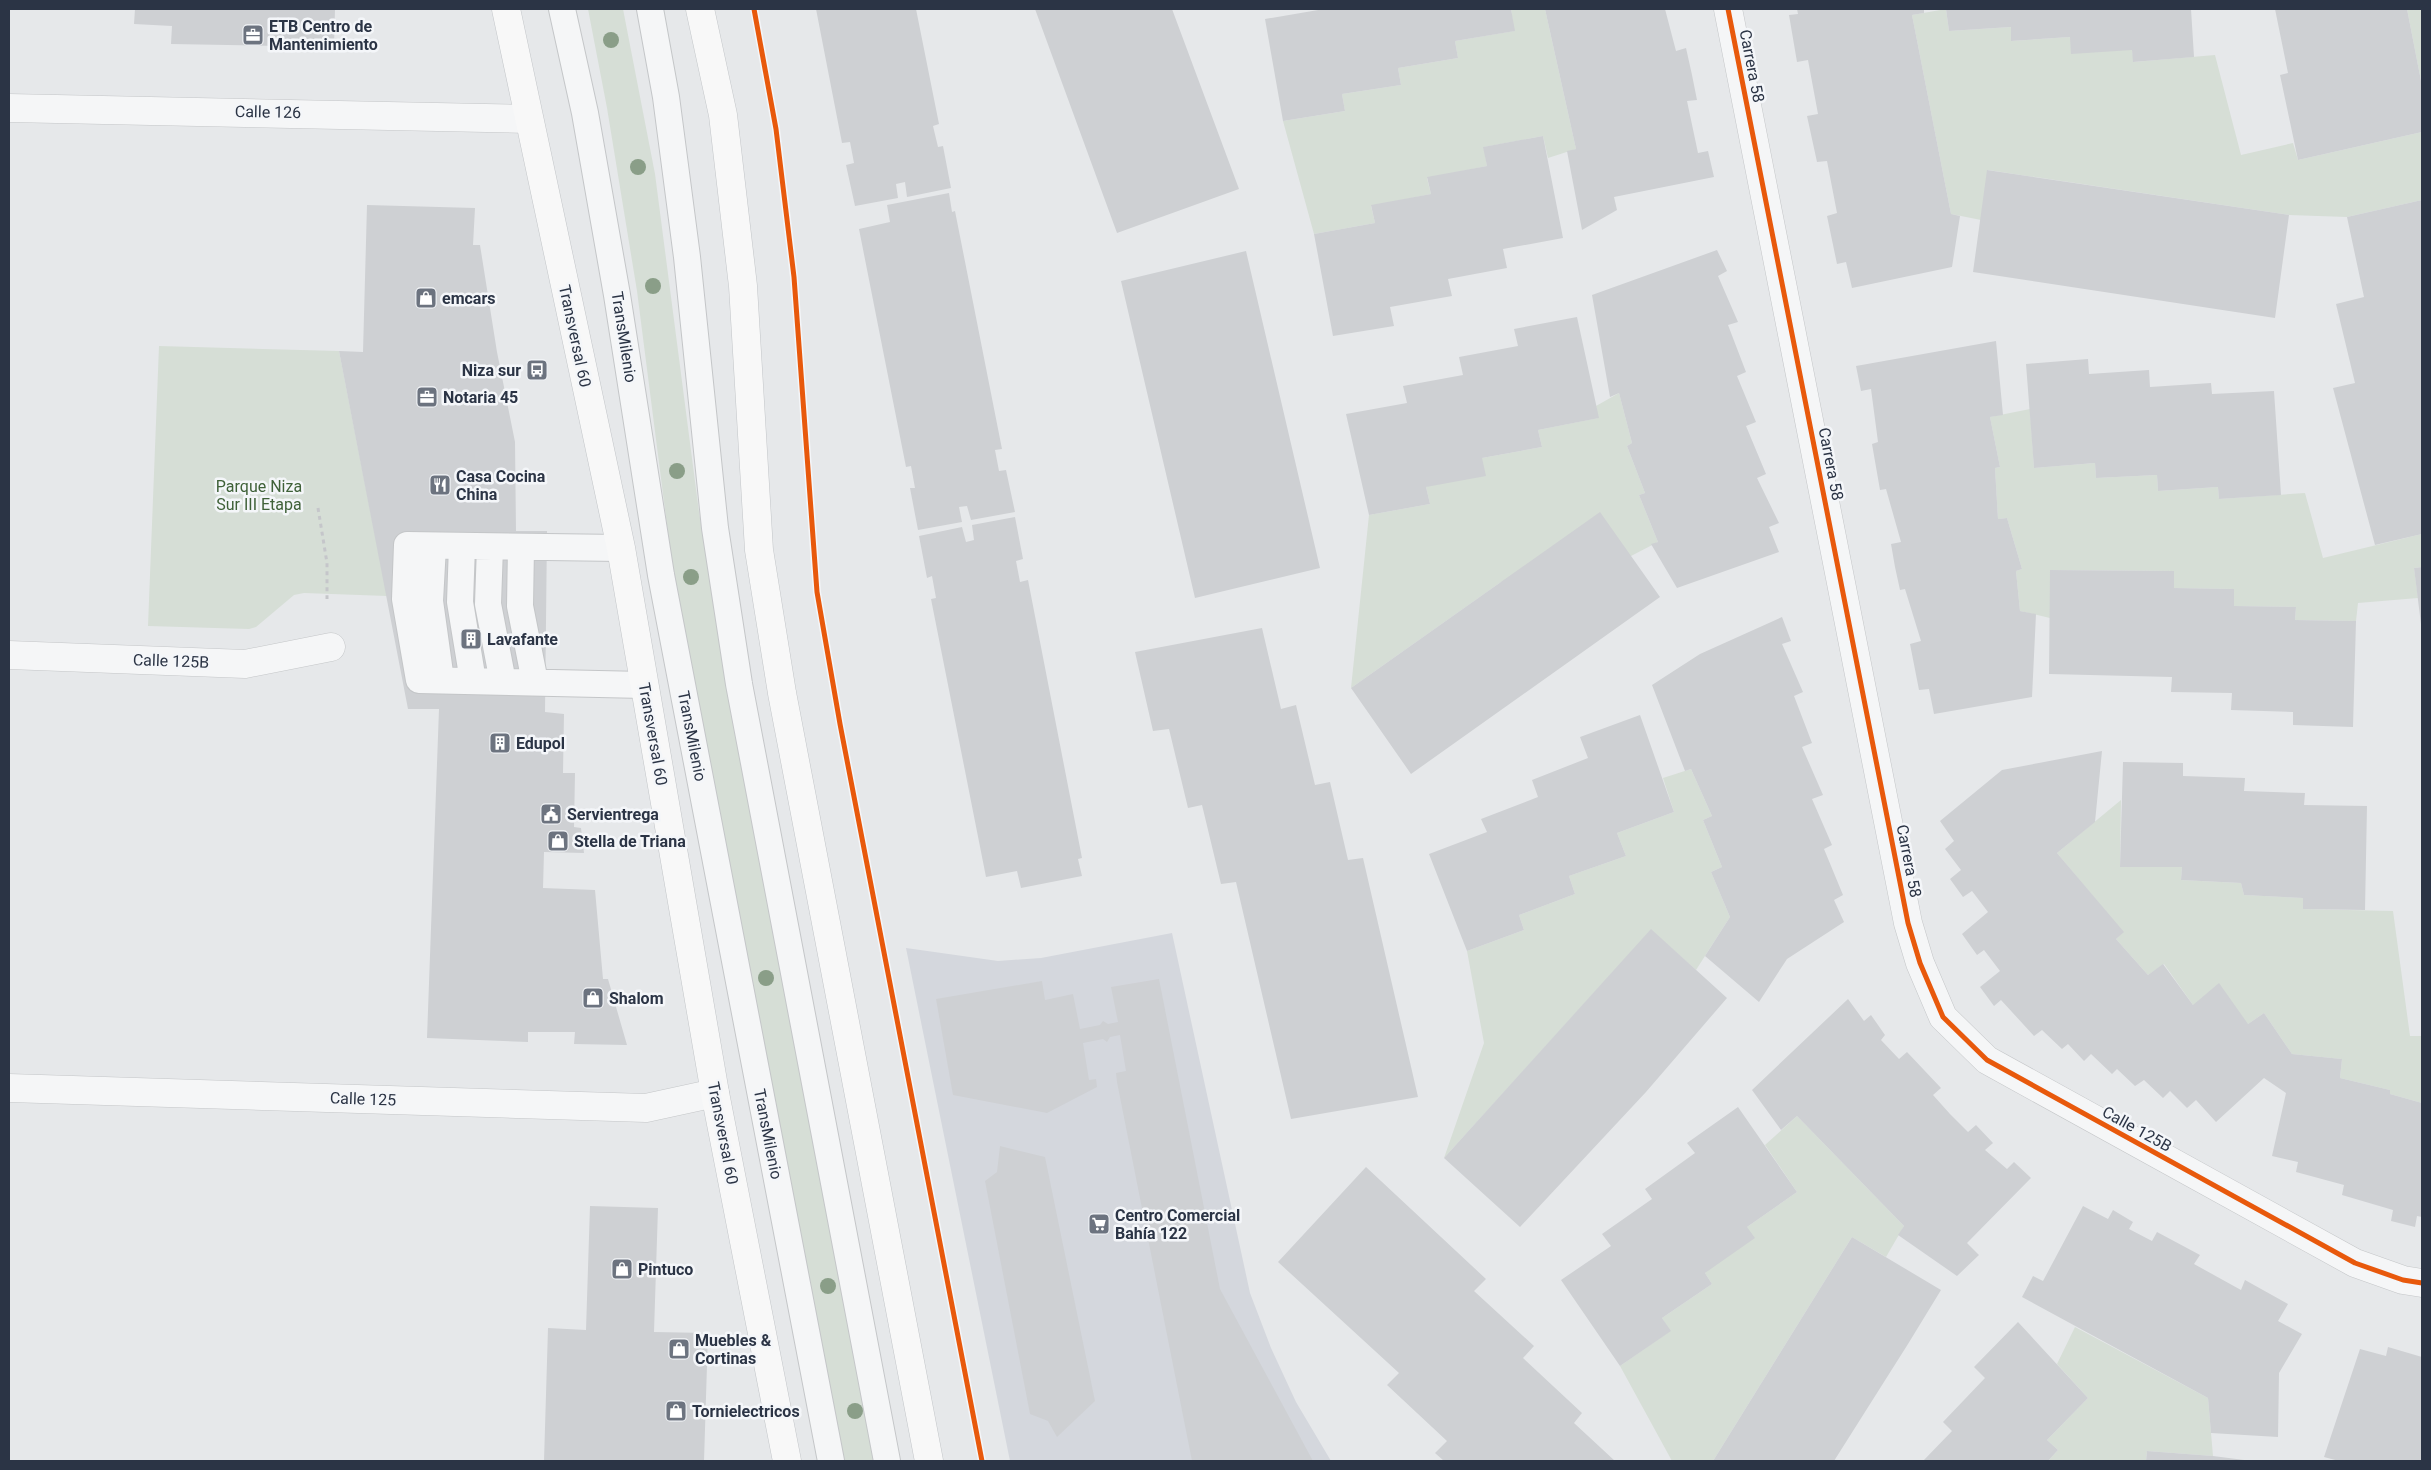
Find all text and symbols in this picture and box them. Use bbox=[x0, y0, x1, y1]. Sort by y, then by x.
place label: ETB Centro de Mantenimiento bbox=[269, 17, 378, 54]
office icon: ETB Centro de Mantenimiento bbox=[241, 23, 265, 47]
street label: Carrera 58 bbox=[1736, 28, 1768, 104]
street label: Calle 126 bbox=[235, 102, 301, 122]
street label: Transversal 60 bbox=[555, 283, 595, 389]
shop icon: emcars bbox=[414, 286, 438, 310]
place label: emcars bbox=[442, 289, 495, 308]
street label: TransMilenio bbox=[607, 290, 641, 384]
bus stop icon: Niza sur bbox=[525, 358, 549, 382]
place label: Niza sur bbox=[462, 361, 521, 380]
office icon: Notaria 45 bbox=[415, 385, 439, 409]
place label: Notaria 45 bbox=[443, 388, 518, 407]
street label: Carrera 58 bbox=[1815, 426, 1847, 502]
place label: Casa Cocina China bbox=[456, 467, 546, 504]
restaurant icon: Casa Cocina China bbox=[428, 473, 452, 497]
park label: Parque Niza Sur III Etapa bbox=[216, 477, 302, 514]
building icon: Lavafante bbox=[459, 627, 483, 651]
place label: Lavafante bbox=[487, 630, 558, 649]
street label: Calle 125B bbox=[133, 650, 209, 672]
street label: Transversal 60 bbox=[635, 681, 671, 787]
street label: TransMilenio bbox=[674, 689, 710, 783]
building icon: Edupol bbox=[488, 731, 512, 755]
place label: Edupol bbox=[516, 734, 565, 753]
public building icon: Servientrega bbox=[539, 802, 563, 826]
place label: Servientrega bbox=[567, 805, 659, 824]
street label: Carrera 58 bbox=[1893, 823, 1925, 899]
shop icon: Stella de Triana bbox=[546, 829, 570, 853]
place label: Stella de Triana bbox=[574, 832, 686, 851]
shop icon: Shalom bbox=[581, 986, 605, 1010]
place label: Shalom bbox=[609, 989, 664, 1008]
street label: Transversal 60 bbox=[704, 1080, 742, 1186]
street label: TransMilenio bbox=[750, 1087, 786, 1181]
street label: Calle 125 bbox=[330, 1088, 396, 1110]
street label: Calle 125B bbox=[2099, 1102, 2175, 1156]
place label: Centro Comercial Bahía 122 bbox=[1115, 1206, 1240, 1243]
supermarket icon: Centro Comercial Bahía 122 bbox=[1087, 1212, 1111, 1236]
shop icon: Pintuco bbox=[610, 1257, 634, 1281]
place label: Pintuco bbox=[638, 1260, 693, 1279]
place label: Muebles & Cortinas bbox=[695, 1331, 772, 1368]
shop icon: Muebles & Cortinas bbox=[667, 1337, 691, 1361]
shop icon: Tornielectricos bbox=[664, 1399, 688, 1423]
place label: Tornielectricos bbox=[692, 1402, 800, 1421]

